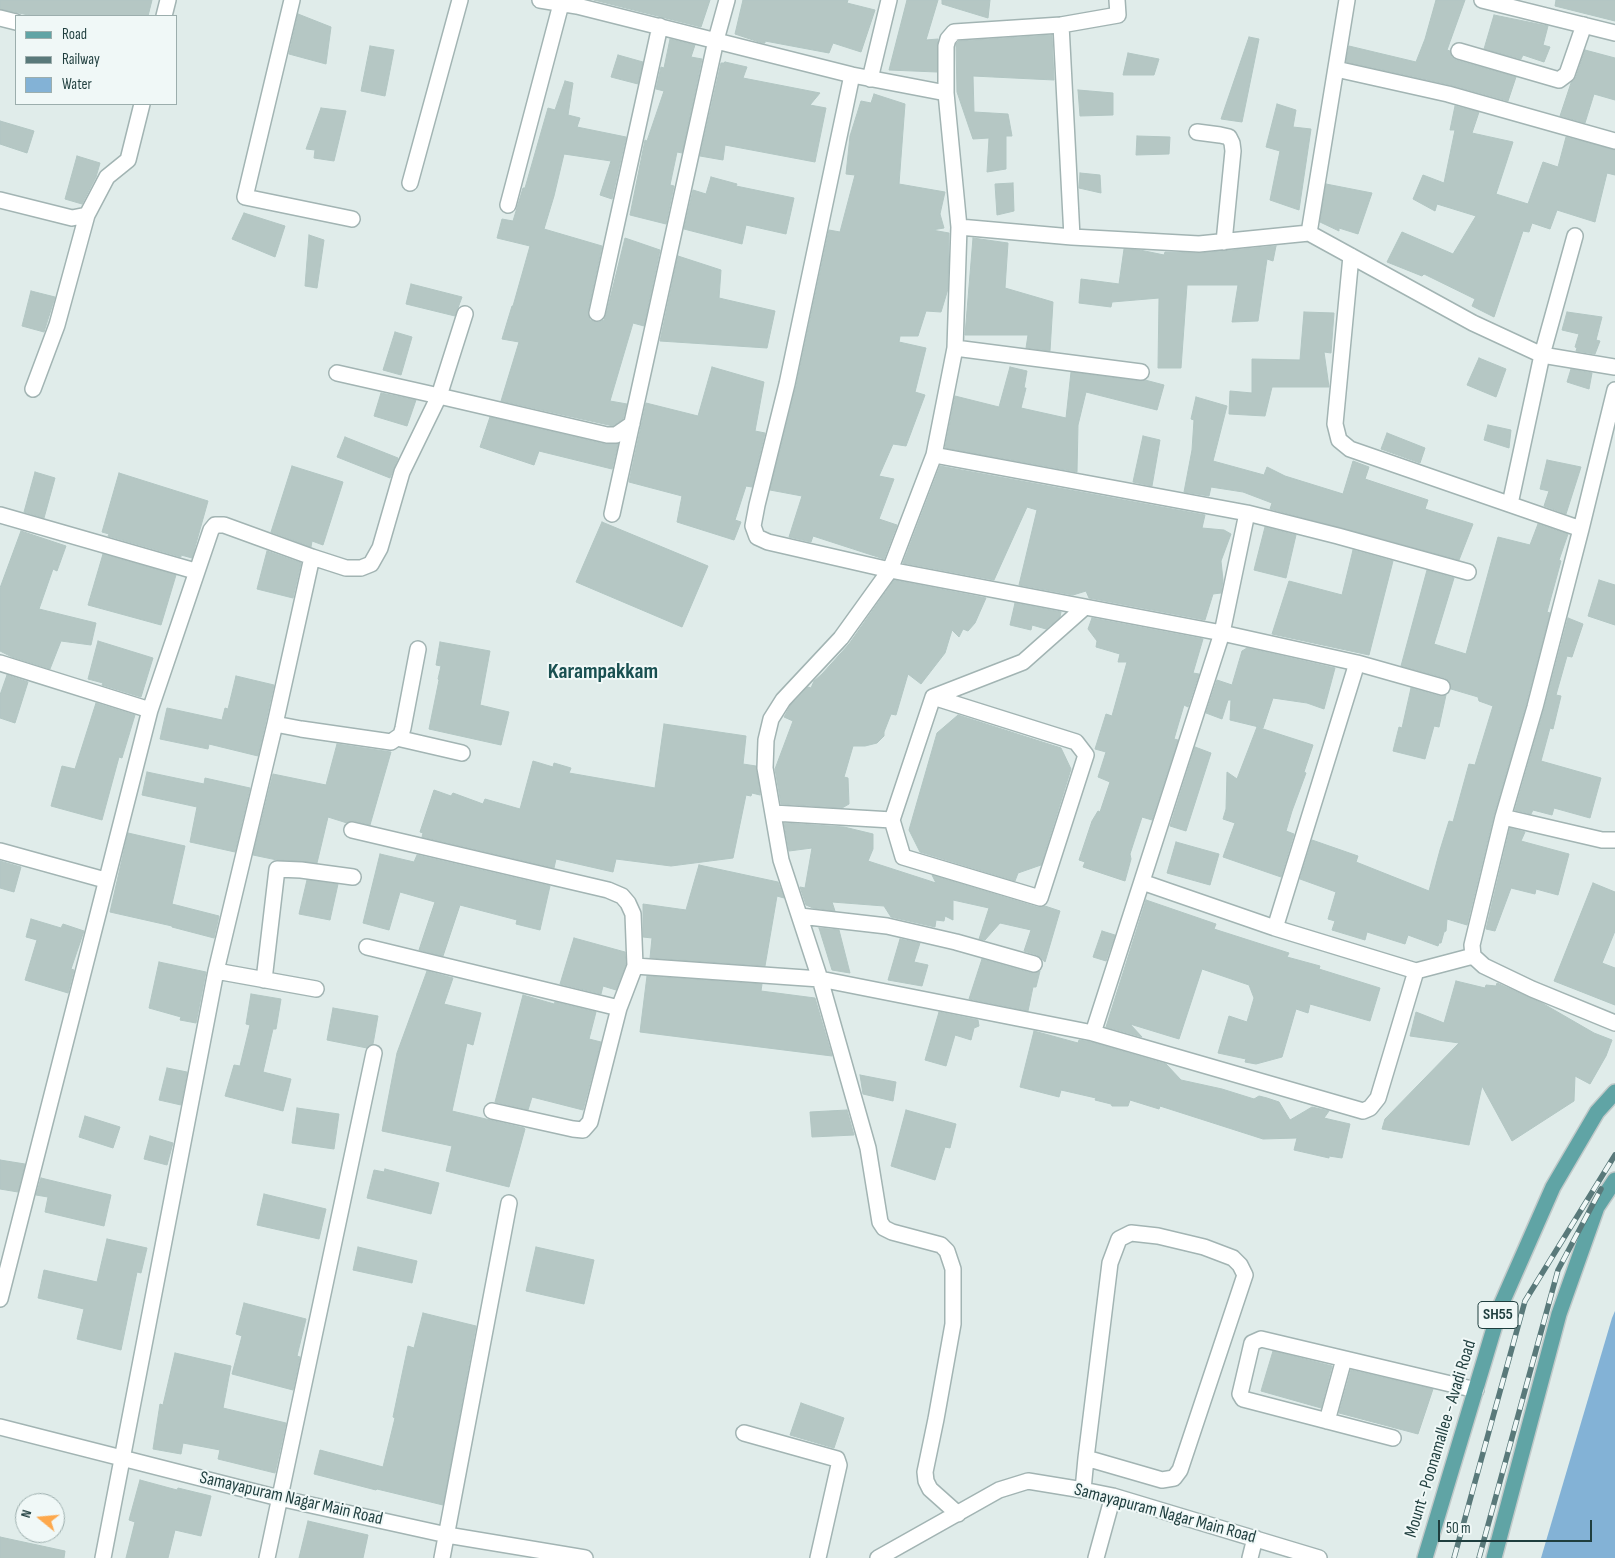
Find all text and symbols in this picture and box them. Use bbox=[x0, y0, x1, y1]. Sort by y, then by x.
legend bbox=[15, 15, 178, 105]
text: Road bbox=[62, 25, 87, 44]
text: Railway bbox=[62, 50, 100, 69]
text: Water bbox=[62, 75, 92, 94]
district label: Karampakkam bbox=[548, 659, 658, 685]
road number: SH55 bbox=[1478, 1302, 1518, 1328]
street label: Mount - Poonamallee - Avadi Road bbox=[1401, 1338, 1481, 1540]
street label: Samayapuram Nagar Main Road bbox=[197, 1467, 385, 1531]
street label: Samayapuram Nagar Main Road bbox=[1072, 1479, 1258, 1549]
north arrow bbox=[15, 1493, 65, 1543]
text: N bbox=[17, 1508, 35, 1520]
scale bar bbox=[1440, 1510, 1594, 1542]
text: 50 m bbox=[1446, 1519, 1471, 1538]

